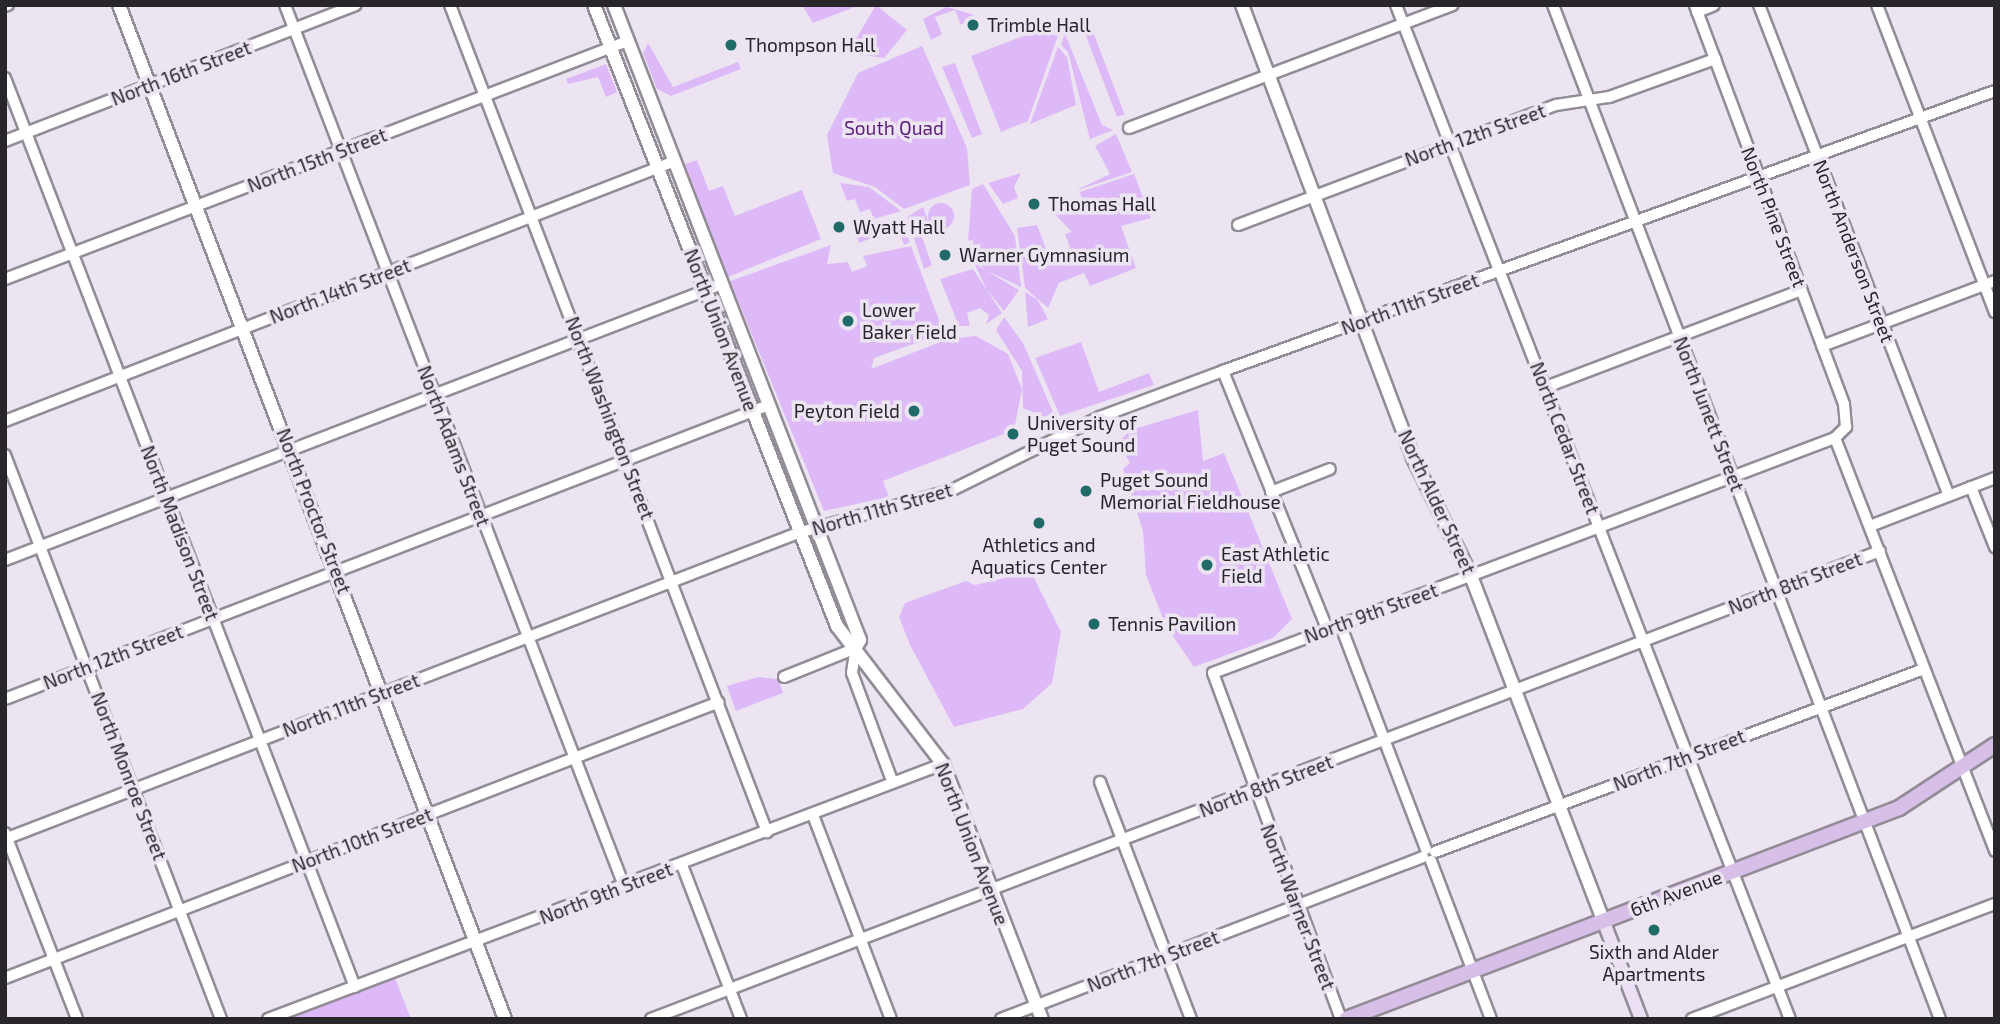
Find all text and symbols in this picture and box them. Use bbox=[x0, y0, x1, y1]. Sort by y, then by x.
place label: Trimble Hall bbox=[987, 14, 1091, 36]
marker: Trimble Hall bbox=[965, 17, 981, 33]
place label: Thompson Hall bbox=[745, 34, 876, 56]
street label: North 16th Street bbox=[108, 36, 254, 110]
marker: Thompson Hall bbox=[723, 37, 739, 53]
street label: North 12th Street bbox=[1402, 99, 1548, 171]
park label: South Quad bbox=[844, 117, 944, 139]
street label: North 15th Street bbox=[244, 123, 390, 197]
street label: North Pine Street bbox=[1737, 144, 1811, 290]
street label: North Anderson Street bbox=[1809, 156, 1899, 346]
place label: Thomas Hall bbox=[1048, 193, 1156, 215]
marker: Thomas Hall bbox=[1026, 196, 1042, 212]
place label: Wyatt Hall bbox=[853, 216, 945, 238]
marker: Wyatt Hall bbox=[831, 219, 847, 235]
place label: Warner Gymnasium bbox=[959, 244, 1130, 266]
street label: North Union Avenue bbox=[679, 245, 763, 415]
marker: Warner Gymnasium bbox=[937, 247, 953, 263]
street label: North 14th Street bbox=[266, 254, 414, 328]
street label: North 11th Street bbox=[1338, 269, 1482, 339]
place label: Lower Baker Field bbox=[862, 299, 957, 343]
street label: North Washington Street bbox=[561, 313, 659, 523]
marker: Lower Baker Field bbox=[840, 313, 856, 329]
street label: North Junett Street bbox=[1669, 333, 1749, 495]
street label: North Cedar Street bbox=[1525, 359, 1605, 517]
street label: North Adams Street bbox=[413, 362, 495, 530]
place label: Peyton Field bbox=[794, 400, 900, 422]
marker: Peyton Field bbox=[906, 403, 922, 419]
place label: University of Puget Sound bbox=[1027, 412, 1137, 456]
street label: North Proctor Street bbox=[272, 425, 356, 597]
marker: University of Puget Sound bbox=[1005, 426, 1021, 442]
street label: North Alder Street bbox=[1393, 426, 1481, 578]
street label: North Madison Street bbox=[136, 442, 224, 624]
place label: Puget Sound Memorial Fieldhouse bbox=[1100, 469, 1281, 513]
street label: North 11th Street bbox=[809, 478, 955, 540]
marker: Puget Sound Memorial Fieldhouse bbox=[1078, 483, 1094, 499]
marker: Athletics and Aquatics Center bbox=[1031, 515, 1047, 531]
place label: Athletics and Aquatics Center bbox=[971, 534, 1107, 578]
place label: East Athletic Field bbox=[1221, 543, 1330, 587]
street label: North 8th Street bbox=[1725, 547, 1865, 619]
marker: East Athletic Field bbox=[1199, 557, 1215, 573]
street label: North 9th Street bbox=[1301, 578, 1441, 648]
place label: Tennis Pavilion bbox=[1108, 613, 1236, 635]
marker: Tennis Pavilion bbox=[1086, 616, 1102, 632]
street label: North 12th Street bbox=[40, 620, 186, 694]
street label: North 11th Street bbox=[279, 668, 423, 742]
street label: North Monroe Street bbox=[86, 689, 172, 863]
street label: North 7th Street bbox=[1610, 724, 1748, 796]
street label: North 8th Street bbox=[1196, 750, 1336, 822]
street label: North Union Avenue bbox=[930, 759, 1014, 929]
street label: North 10th Street bbox=[289, 803, 435, 877]
street label: North Warner Street bbox=[1256, 821, 1340, 993]
street label: North 9th Street bbox=[536, 857, 676, 929]
street label: 6th Avenue bbox=[1627, 865, 1725, 921]
marker: Sixth and Alder Apartments bbox=[1646, 922, 1662, 938]
street label: North 7th Street bbox=[1084, 925, 1222, 997]
place label: Sixth and Alder Apartments bbox=[1589, 941, 1719, 985]

